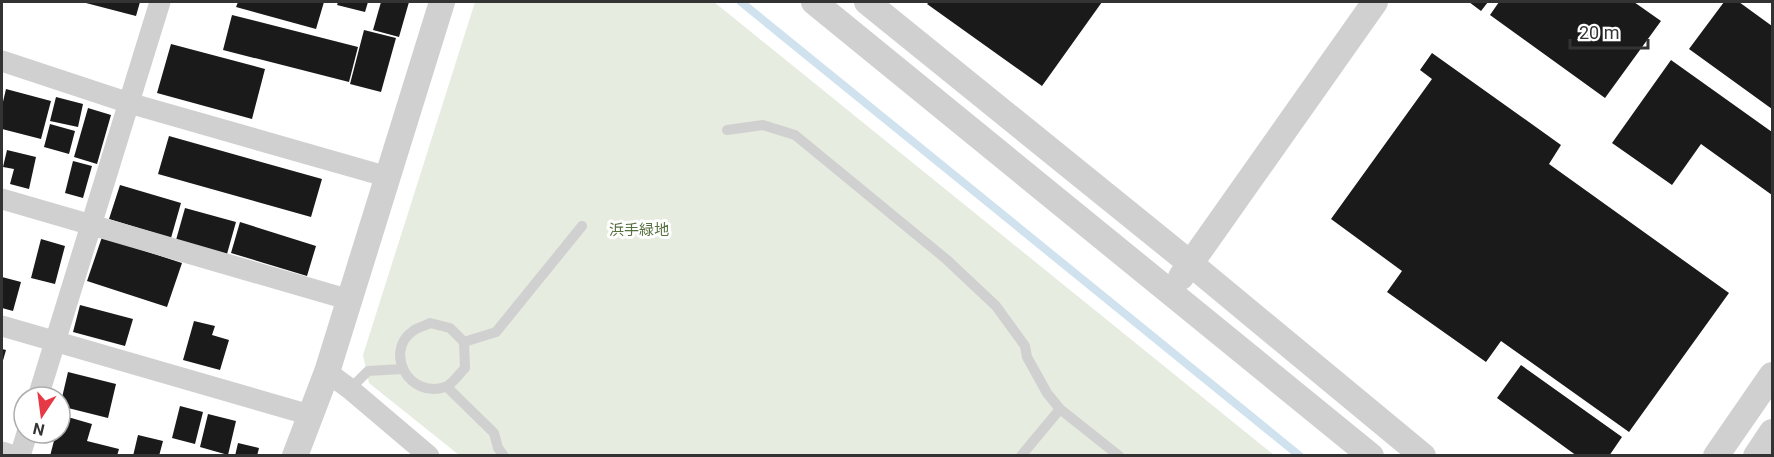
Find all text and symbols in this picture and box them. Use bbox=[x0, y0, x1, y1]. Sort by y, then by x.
scale bar bbox=[1570, 12, 1648, 50]
text: 20 m bbox=[1579, 22, 1619, 43]
park label: 浜手緑地 bbox=[609, 221, 669, 239]
north arrow bbox=[12, 385, 72, 445]
text: N bbox=[31, 419, 46, 440]

